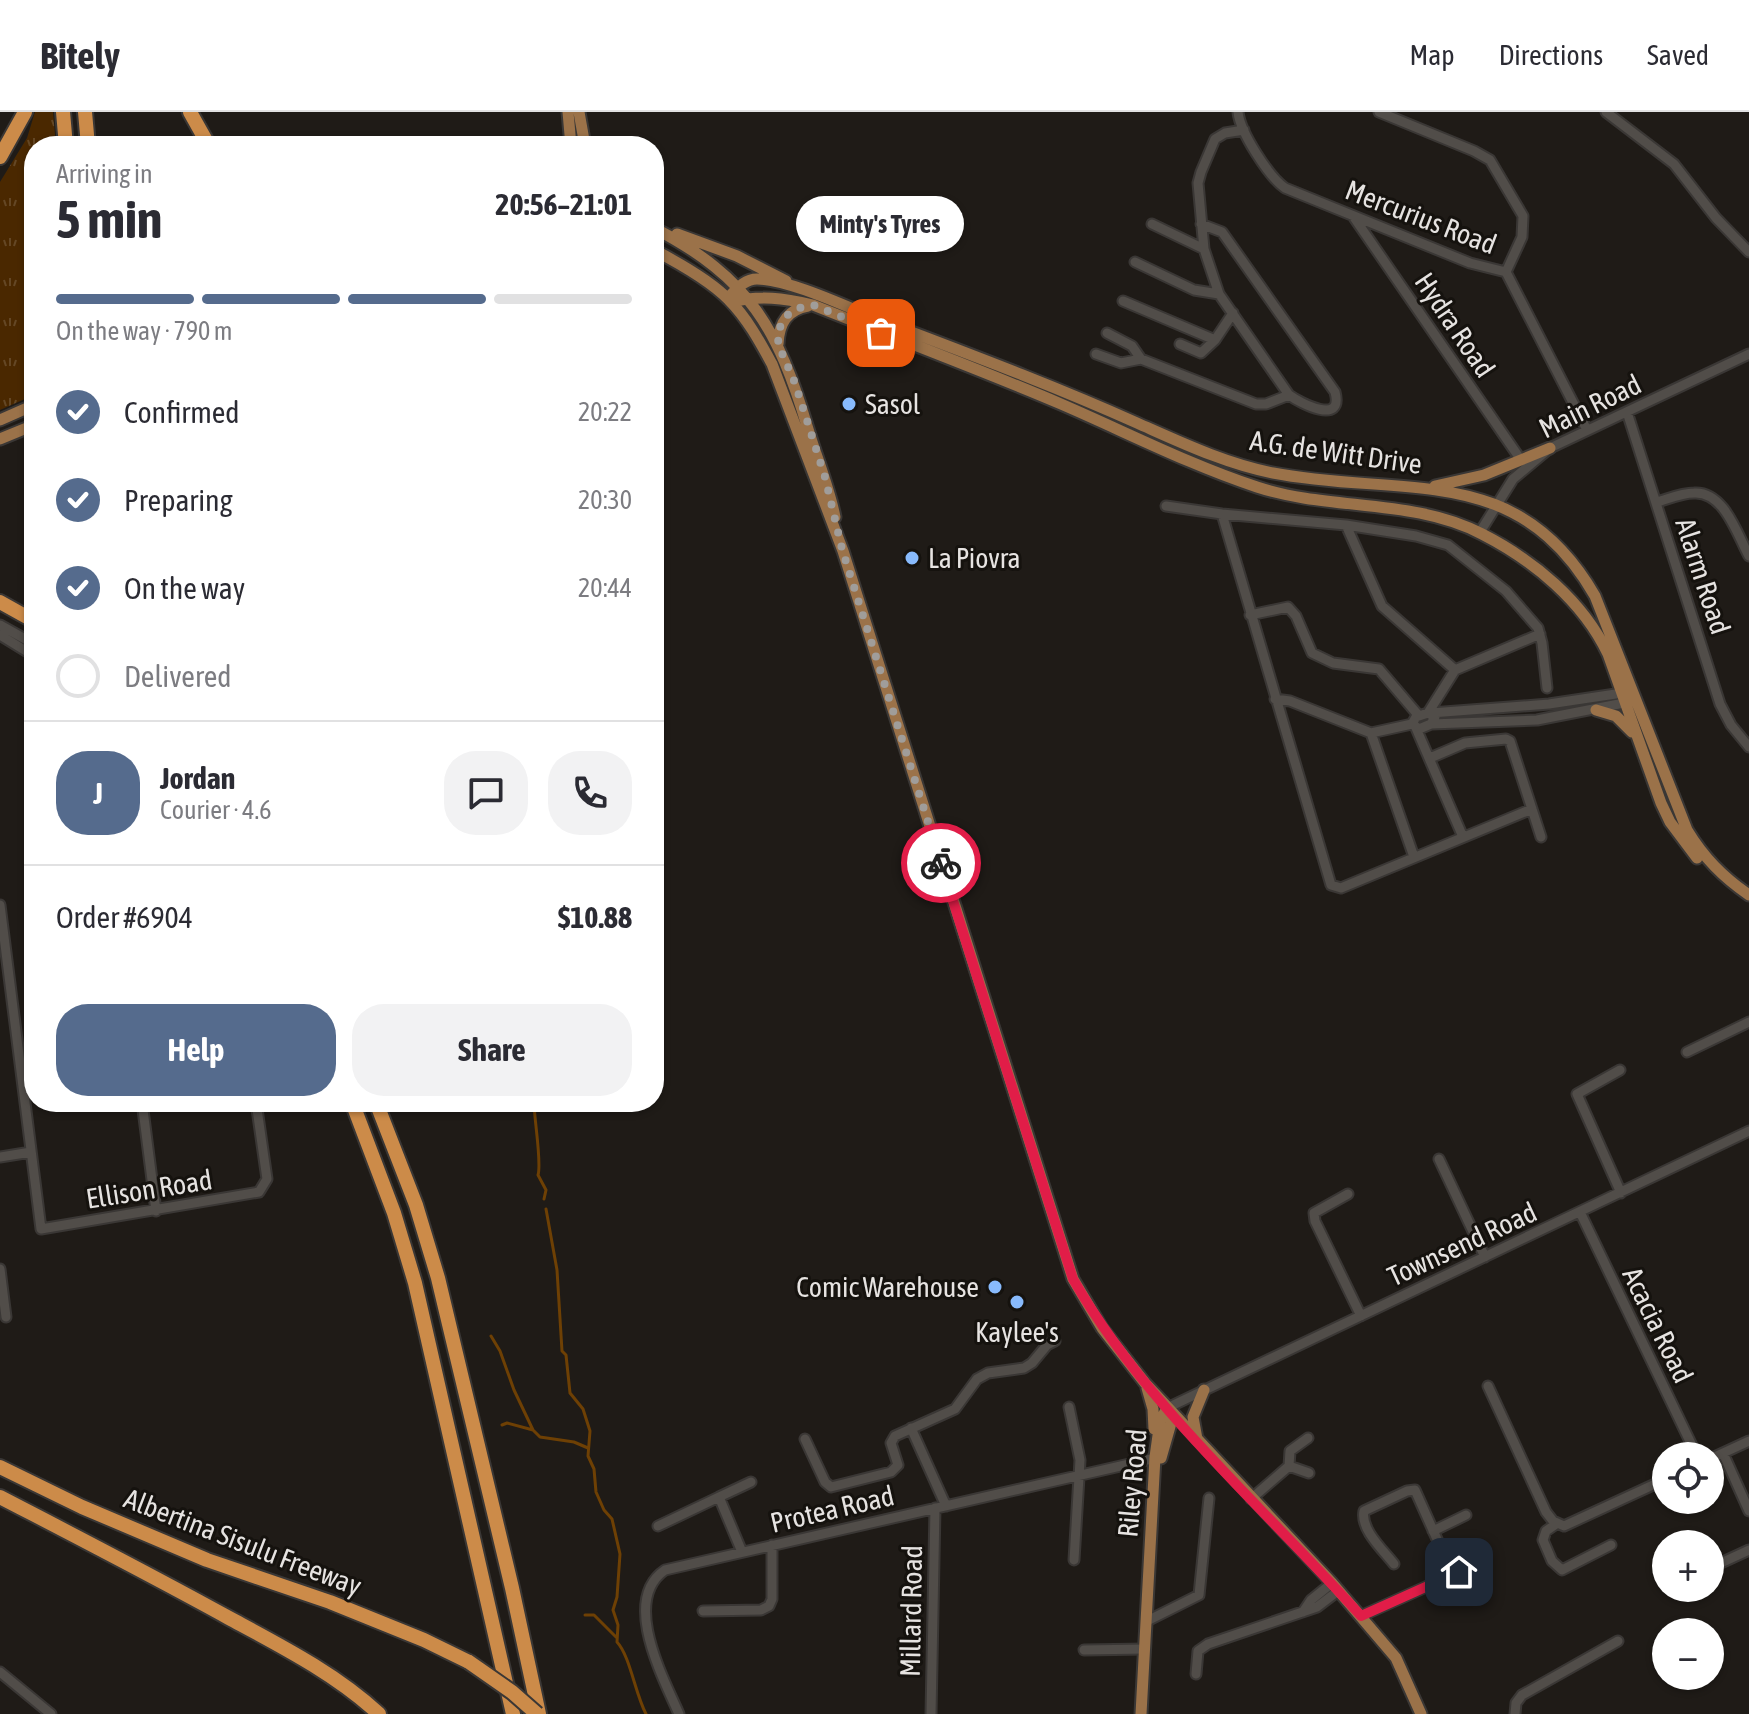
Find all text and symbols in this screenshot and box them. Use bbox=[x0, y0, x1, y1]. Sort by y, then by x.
text: Bitely bbox=[40, 34, 120, 77]
text: Map bbox=[1410, 39, 1455, 71]
text: Directions bbox=[1499, 39, 1603, 71]
text: Saved bbox=[1647, 39, 1709, 71]
text: Arriving in bbox=[56, 159, 153, 189]
street label: Mercurius Road bbox=[1341, 174, 1501, 260]
text: 20:56–21:01 bbox=[495, 187, 632, 221]
text: 5 min bbox=[56, 189, 162, 249]
callout: Minty's Tyres bbox=[797, 197, 965, 253]
text: Minty's Tyres bbox=[820, 209, 940, 239]
street label: Hydra Road bbox=[1409, 267, 1501, 383]
pin bbox=[847, 299, 915, 367]
icon: bag bbox=[859, 311, 903, 355]
text: On the way · 790 m bbox=[56, 316, 233, 346]
street label: Main Road bbox=[1534, 368, 1646, 444]
place label: Sasol bbox=[865, 388, 921, 420]
icon: check bbox=[56, 390, 100, 434]
text: Confirmed bbox=[124, 395, 239, 429]
marker: Sasol bbox=[840, 395, 858, 413]
text: 20:22 bbox=[578, 397, 632, 427]
street label: A.G. de Witt Drive bbox=[1248, 424, 1424, 480]
icon: check bbox=[56, 478, 100, 522]
text: Preparing bbox=[124, 483, 233, 517]
text: 20:30 bbox=[578, 485, 632, 515]
street label: Alarm Road bbox=[1669, 514, 1737, 638]
place label: La Piovra bbox=[928, 542, 1020, 574]
marker: La Piovra bbox=[903, 549, 921, 567]
icon: check bbox=[56, 566, 100, 610]
text: On the way bbox=[124, 571, 245, 605]
text: 20:44 bbox=[578, 573, 632, 603]
text: Delivered bbox=[124, 659, 232, 693]
button: chat bbox=[444, 751, 528, 835]
button: phone bbox=[548, 751, 632, 835]
text: Jordan bbox=[160, 761, 235, 795]
text: J bbox=[93, 776, 103, 810]
text: Courier · 4.6 bbox=[160, 795, 271, 825]
courier bbox=[901, 823, 981, 903]
icon: bike bbox=[919, 841, 963, 885]
text: Order #6904 bbox=[56, 900, 193, 934]
text: $10.88 bbox=[558, 900, 632, 934]
button: Help bbox=[56, 1004, 336, 1096]
button: Share bbox=[352, 1004, 632, 1096]
street label: Ellison Road bbox=[84, 1163, 214, 1215]
street label: Townsend Road bbox=[1382, 1196, 1542, 1292]
street label: Acacia Road bbox=[1616, 1262, 1700, 1388]
place label: Comic Warehouse bbox=[796, 1271, 979, 1303]
marker: Comic Warehouse bbox=[986, 1278, 1004, 1296]
marker: Kaylee's bbox=[1008, 1293, 1026, 1311]
place label: Kaylee's bbox=[975, 1316, 1059, 1348]
street label: Riley Road bbox=[1111, 1427, 1153, 1539]
map controls bbox=[1652, 1442, 1724, 1690]
button: locate bbox=[1652, 1442, 1724, 1514]
street label: Protea Road bbox=[767, 1479, 897, 1539]
street label: Albertina Sisulu Freeway bbox=[120, 1482, 366, 1602]
button: + bbox=[1652, 1530, 1724, 1602]
pin bbox=[1425, 1538, 1493, 1606]
street label: Millard Road bbox=[894, 1545, 928, 1677]
icon: home bbox=[1437, 1550, 1481, 1594]
button: − bbox=[1652, 1618, 1724, 1690]

